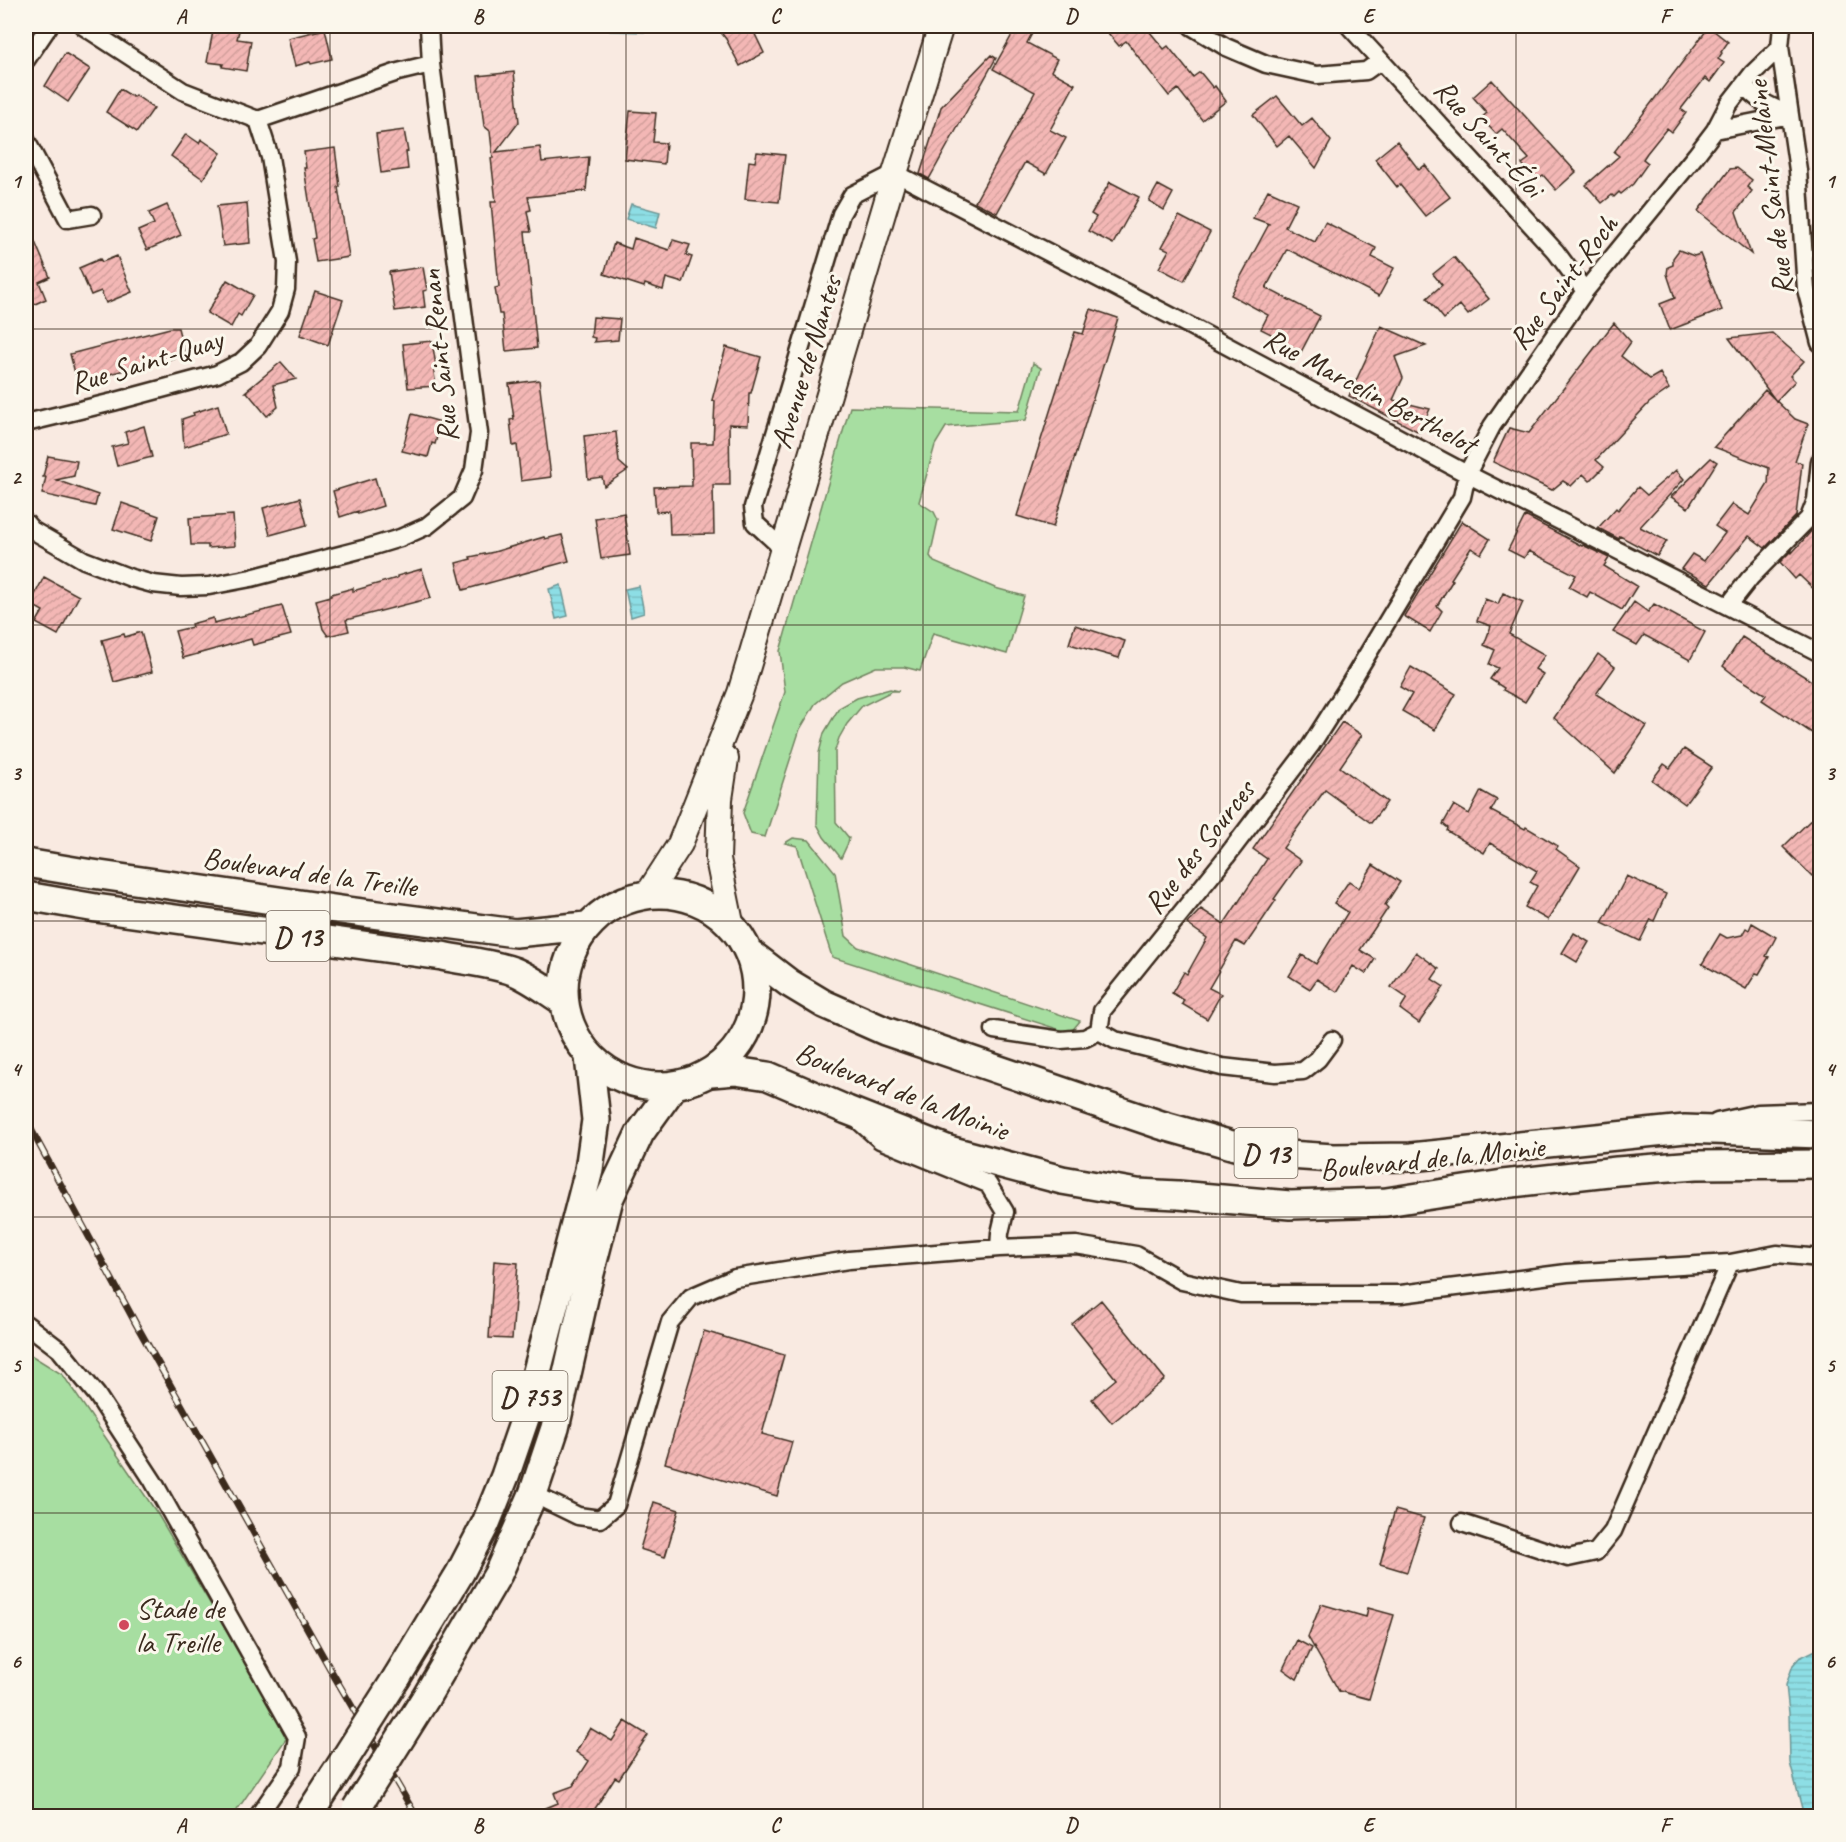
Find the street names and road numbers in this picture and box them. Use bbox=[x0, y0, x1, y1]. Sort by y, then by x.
street label: Rue Saint-Éloi bbox=[1426, 71, 1554, 208]
street label: Rue de Saint-Melaine bbox=[1738, 76, 1802, 297]
street label: Rue Saint-Roch bbox=[1500, 206, 1627, 357]
street label: Rue Saint-Renan bbox=[411, 267, 467, 444]
street label: Avenue de Nantes bbox=[762, 268, 851, 453]
street label: Rue Saint-Quay bbox=[65, 319, 229, 402]
street label: Rue Marcelin Berthelot bbox=[1257, 319, 1486, 465]
street label: Rue des Sources bbox=[1135, 770, 1265, 922]
street label: Boulevard de la Treille bbox=[200, 838, 422, 906]
road number: D 13 bbox=[266, 911, 330, 961]
street label: Boulevard de la Moinie bbox=[790, 1033, 1016, 1150]
street label: Boulevard de la Moinie bbox=[1318, 1127, 1548, 1189]
road number: D 13 bbox=[1234, 1128, 1298, 1178]
road number: D 753 bbox=[492, 1371, 568, 1421]

